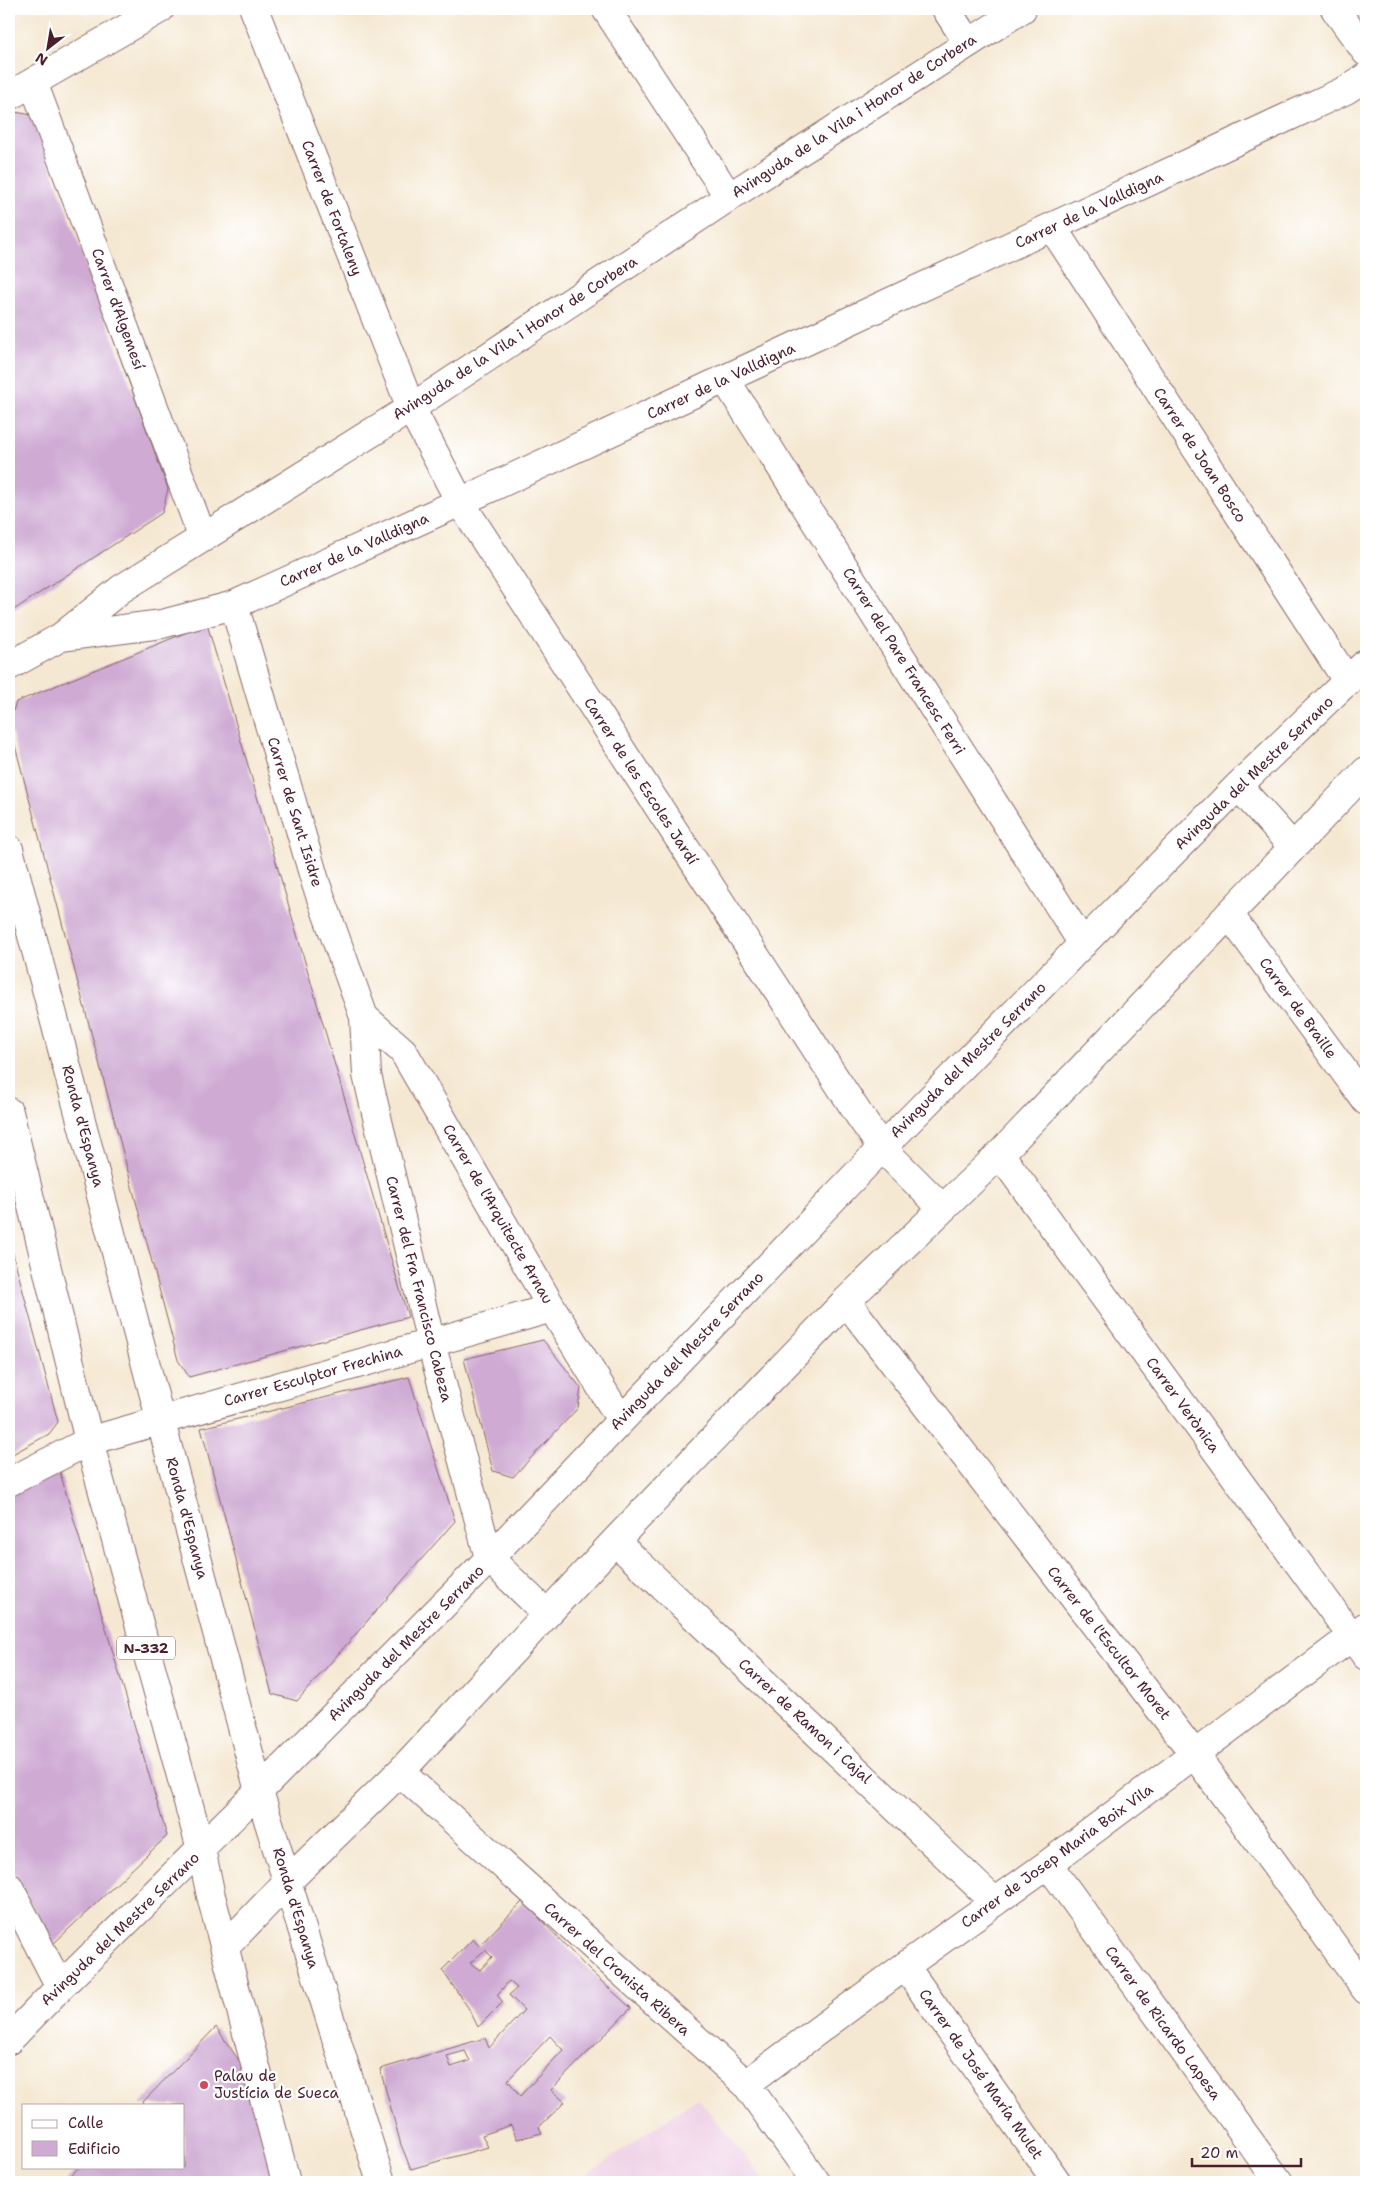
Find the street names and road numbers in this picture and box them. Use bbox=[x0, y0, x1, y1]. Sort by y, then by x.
street label: Avinguda de la Vila i Honor de Corbera bbox=[728, 29, 981, 203]
street label: Carrer de Fortaleny bbox=[297, 137, 367, 279]
street label: Carrer de la Valldigna bbox=[1012, 167, 1167, 253]
street label: Carrer d'Algemesí bbox=[87, 245, 150, 373]
street label: Avinguda de la Vila i Honor de Corbera bbox=[389, 251, 642, 425]
street label: Carrer de la Valldigna bbox=[644, 338, 799, 424]
street label: Carrer de Joan Bosco bbox=[1149, 384, 1251, 526]
street label: Carrer de la Valldigna bbox=[276, 508, 432, 592]
street label: Carrer del Pare Francesc Ferri bbox=[838, 564, 970, 758]
street label: Avinguda del Mestre Serrano bbox=[1170, 692, 1338, 854]
street label: Carrer de les Escoles Jardí bbox=[579, 694, 703, 869]
street label: Carrer de Sant Isidre bbox=[263, 735, 327, 889]
street label: Carrer de Braille bbox=[1255, 954, 1341, 1062]
street label: Avinguda del Mestre Serrano bbox=[886, 978, 1050, 1142]
street label: Ronda d'Espanya bbox=[57, 1063, 109, 1190]
street label: Carrer de l'Arquitecte Arnau bbox=[438, 1120, 558, 1308]
street label: Carrer del Fra Francisco Cabeza bbox=[381, 1174, 457, 1405]
street label: Avinguda del Mestre Serrano bbox=[606, 1267, 768, 1435]
street label: Carrer Esculptor Frechina bbox=[221, 1341, 405, 1411]
street label: Carrer Verònica bbox=[1142, 1353, 1225, 1457]
street label: Ronda d'Espanya bbox=[161, 1455, 213, 1582]
street label: Avinguda del Mestre Serrano bbox=[324, 1561, 488, 1725]
street label: Carrer de l'Escultor Moret bbox=[1043, 1562, 1175, 1724]
road number: N-332 bbox=[117, 1636, 175, 1660]
street label: Carrer de Ramon i Cajal bbox=[734, 1654, 876, 1788]
street label: Carrer de Josep Maria Boix Vila bbox=[957, 1779, 1158, 1933]
street label: Ronda d'Espanya bbox=[268, 1845, 324, 1972]
street label: Avinguda del Mestre Serrano bbox=[36, 1848, 204, 2010]
street label: Carrer del Cronista Ribera bbox=[540, 1898, 695, 2041]
street label: Carrer de Ricardo Lapesa bbox=[1100, 1942, 1226, 2105]
street label: Carrer de José María Mulet bbox=[914, 1985, 1048, 2163]

